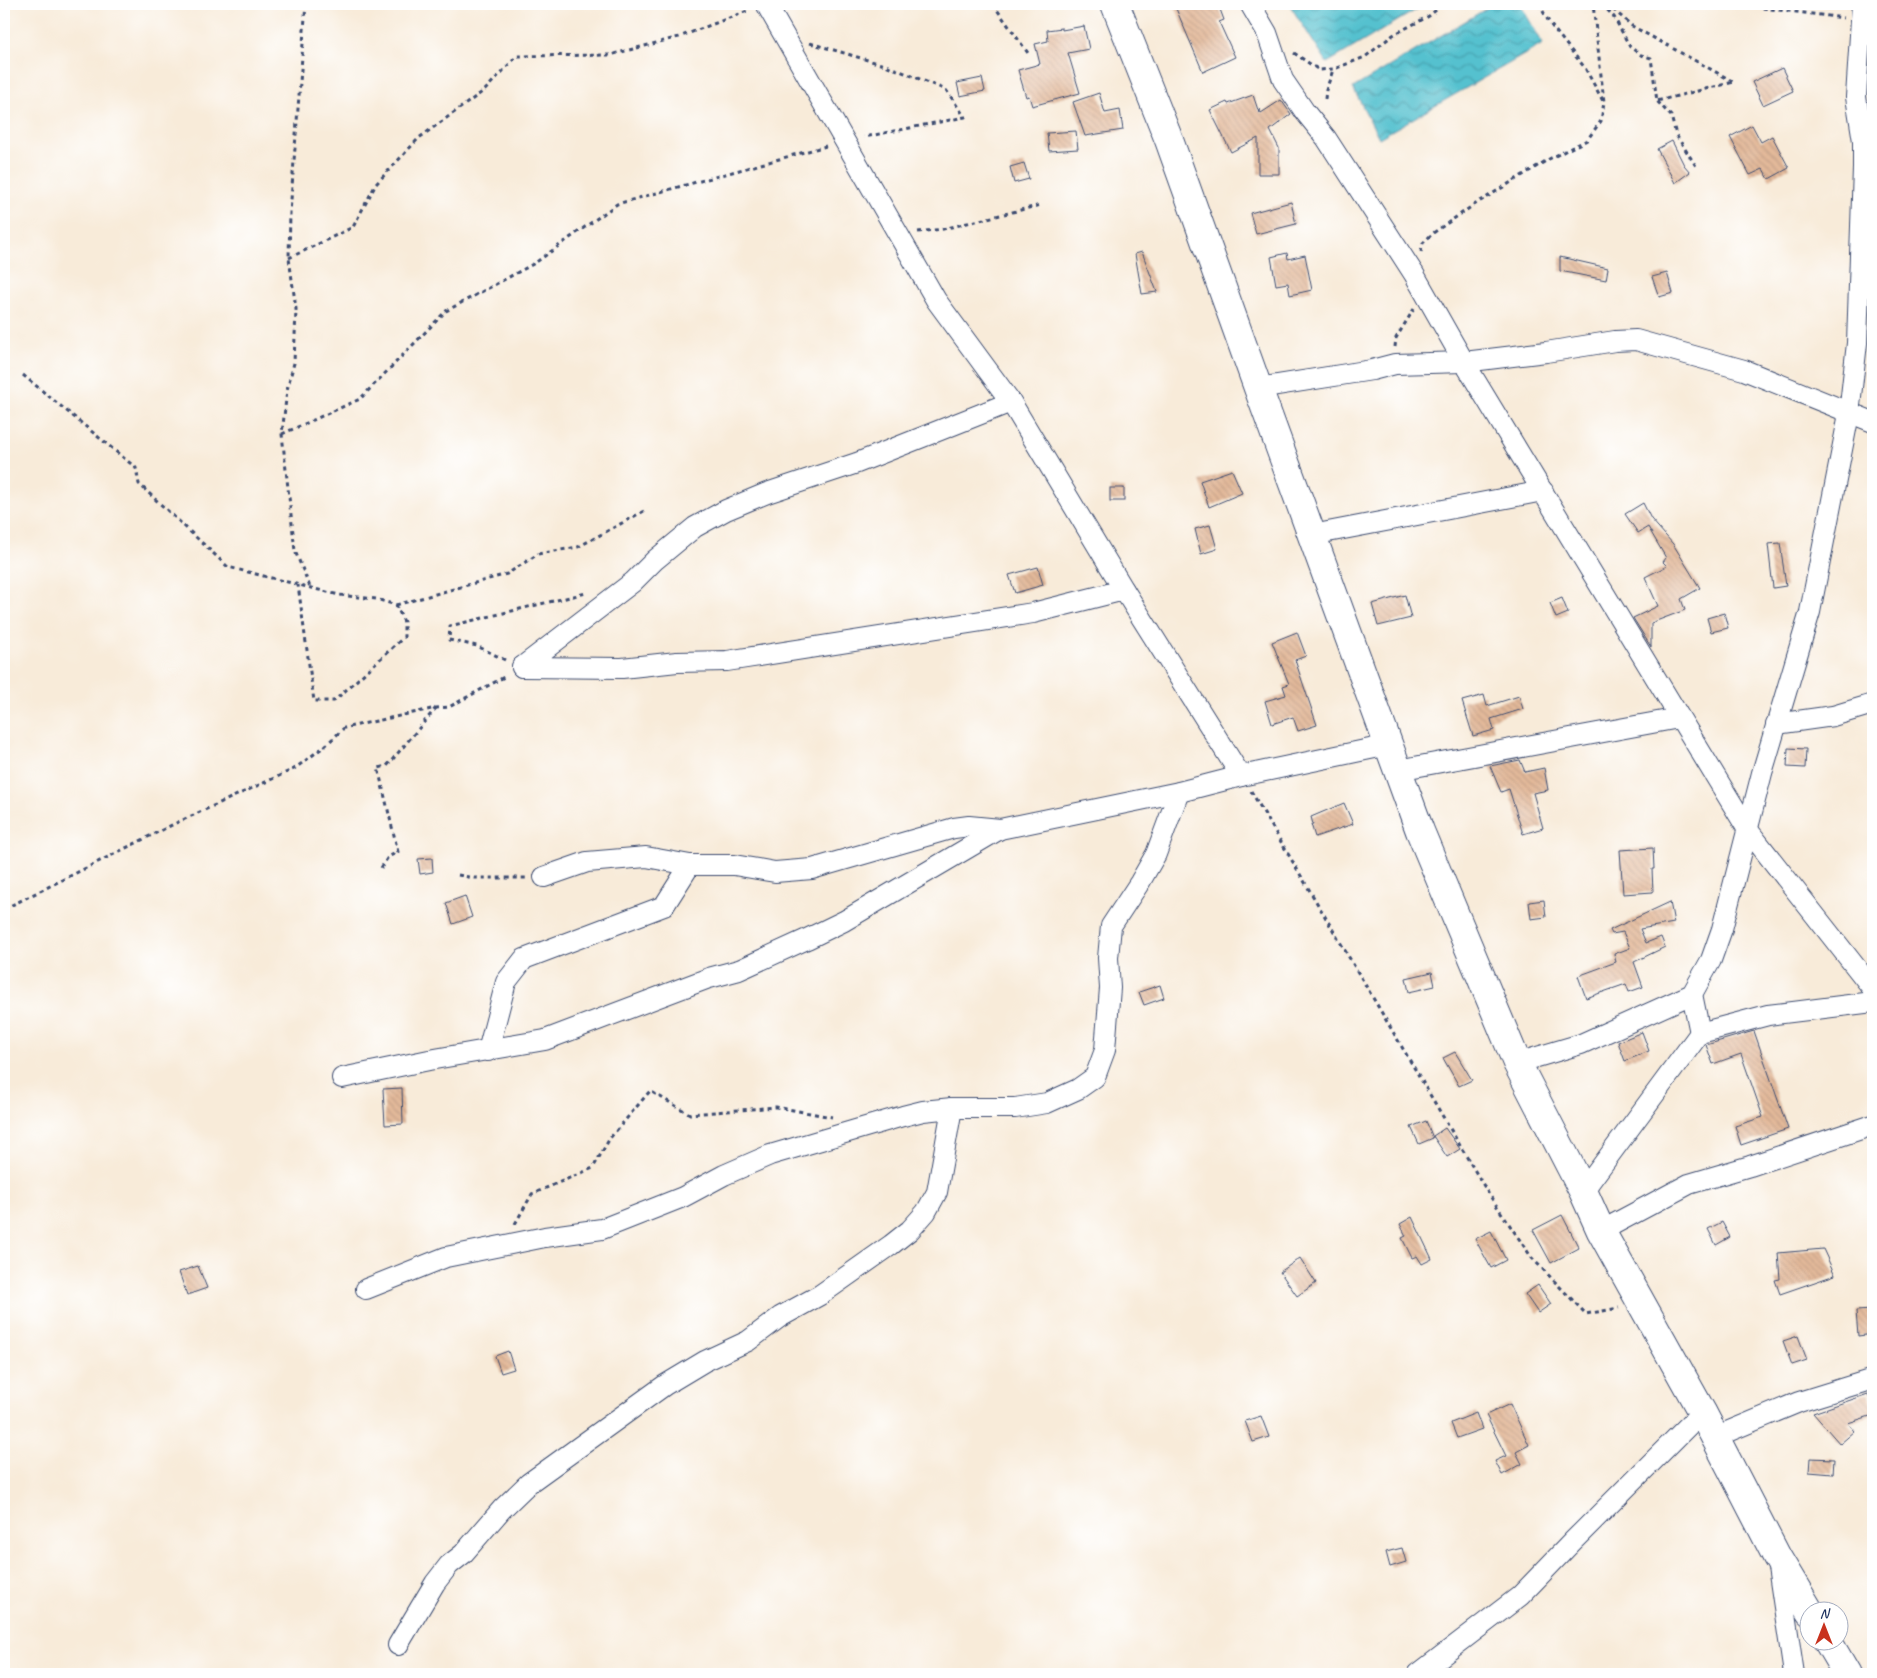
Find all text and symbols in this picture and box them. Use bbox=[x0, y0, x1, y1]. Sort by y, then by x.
north arrow bbox=[1800, 1600, 1850, 1650]
text: N bbox=[1820, 1605, 1831, 1622]

